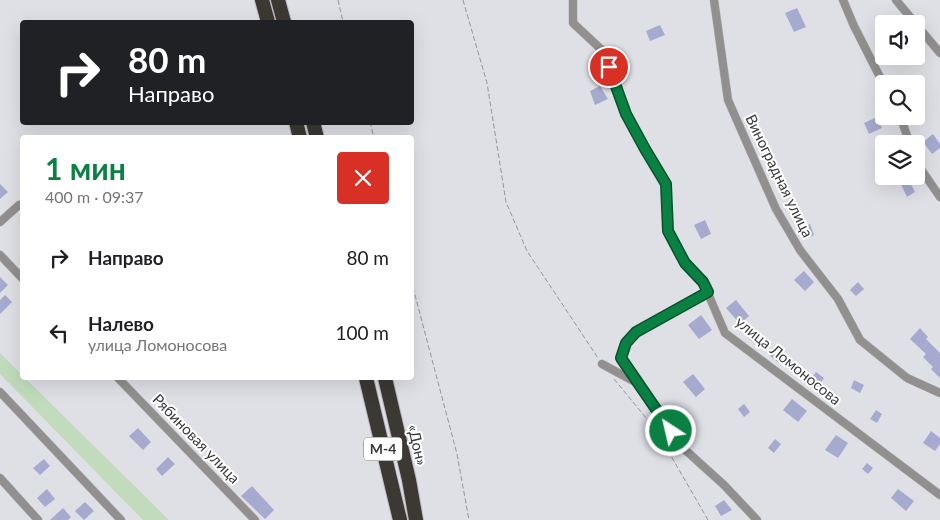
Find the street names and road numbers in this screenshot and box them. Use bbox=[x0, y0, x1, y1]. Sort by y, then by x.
street label: Виноградная улица bbox=[742, 111, 817, 240]
street label: улица Ломоносова bbox=[732, 312, 845, 408]
street label: Рябиновая улица bbox=[149, 390, 244, 487]
street label: «Дон» bbox=[405, 423, 431, 467]
road number: М-4 bbox=[364, 438, 402, 460]

